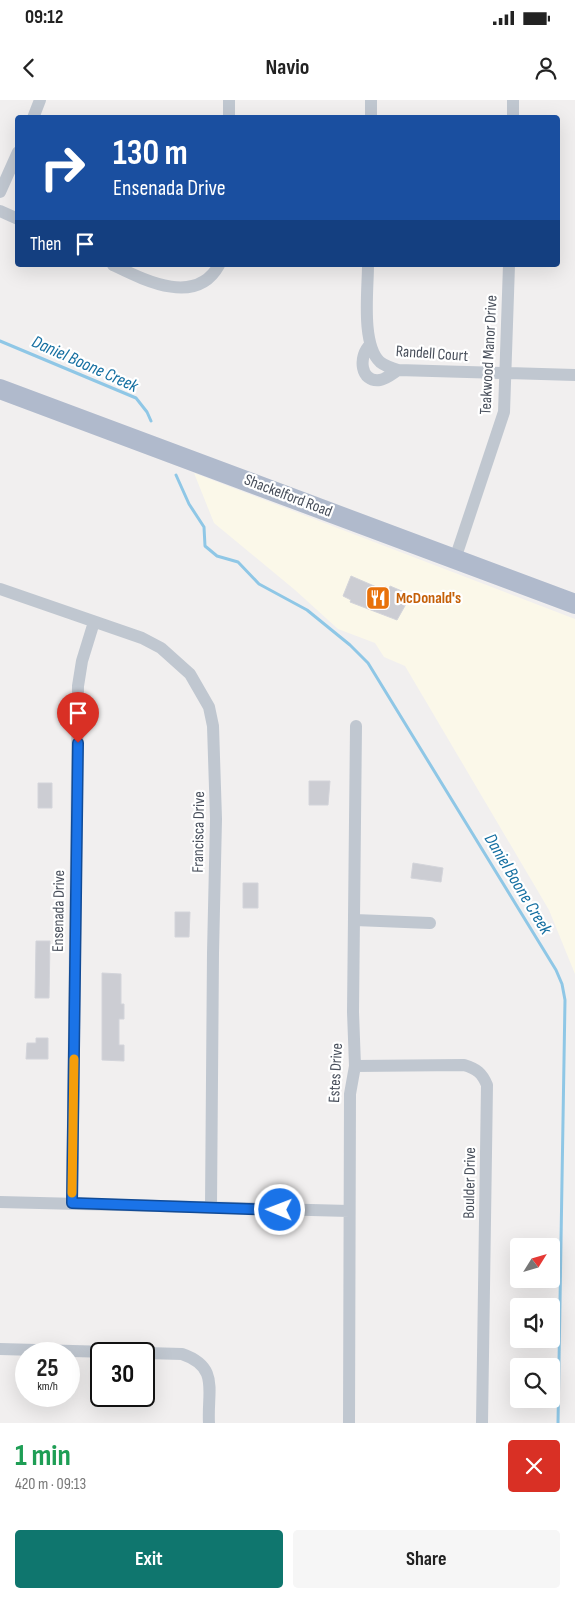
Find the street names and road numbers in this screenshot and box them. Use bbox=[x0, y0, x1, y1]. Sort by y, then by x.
street label: Teakwood Manor Drive bbox=[476, 295, 502, 415]
street label: Randell Court bbox=[395, 342, 469, 366]
street label: Shackelford Road bbox=[241, 471, 335, 521]
street label: Francisca Drive bbox=[189, 791, 209, 873]
street label: Ensenada Drive bbox=[49, 870, 69, 952]
street label: Estes Drive bbox=[325, 1043, 347, 1103]
street label: Boulder Drive bbox=[460, 1147, 480, 1219]

